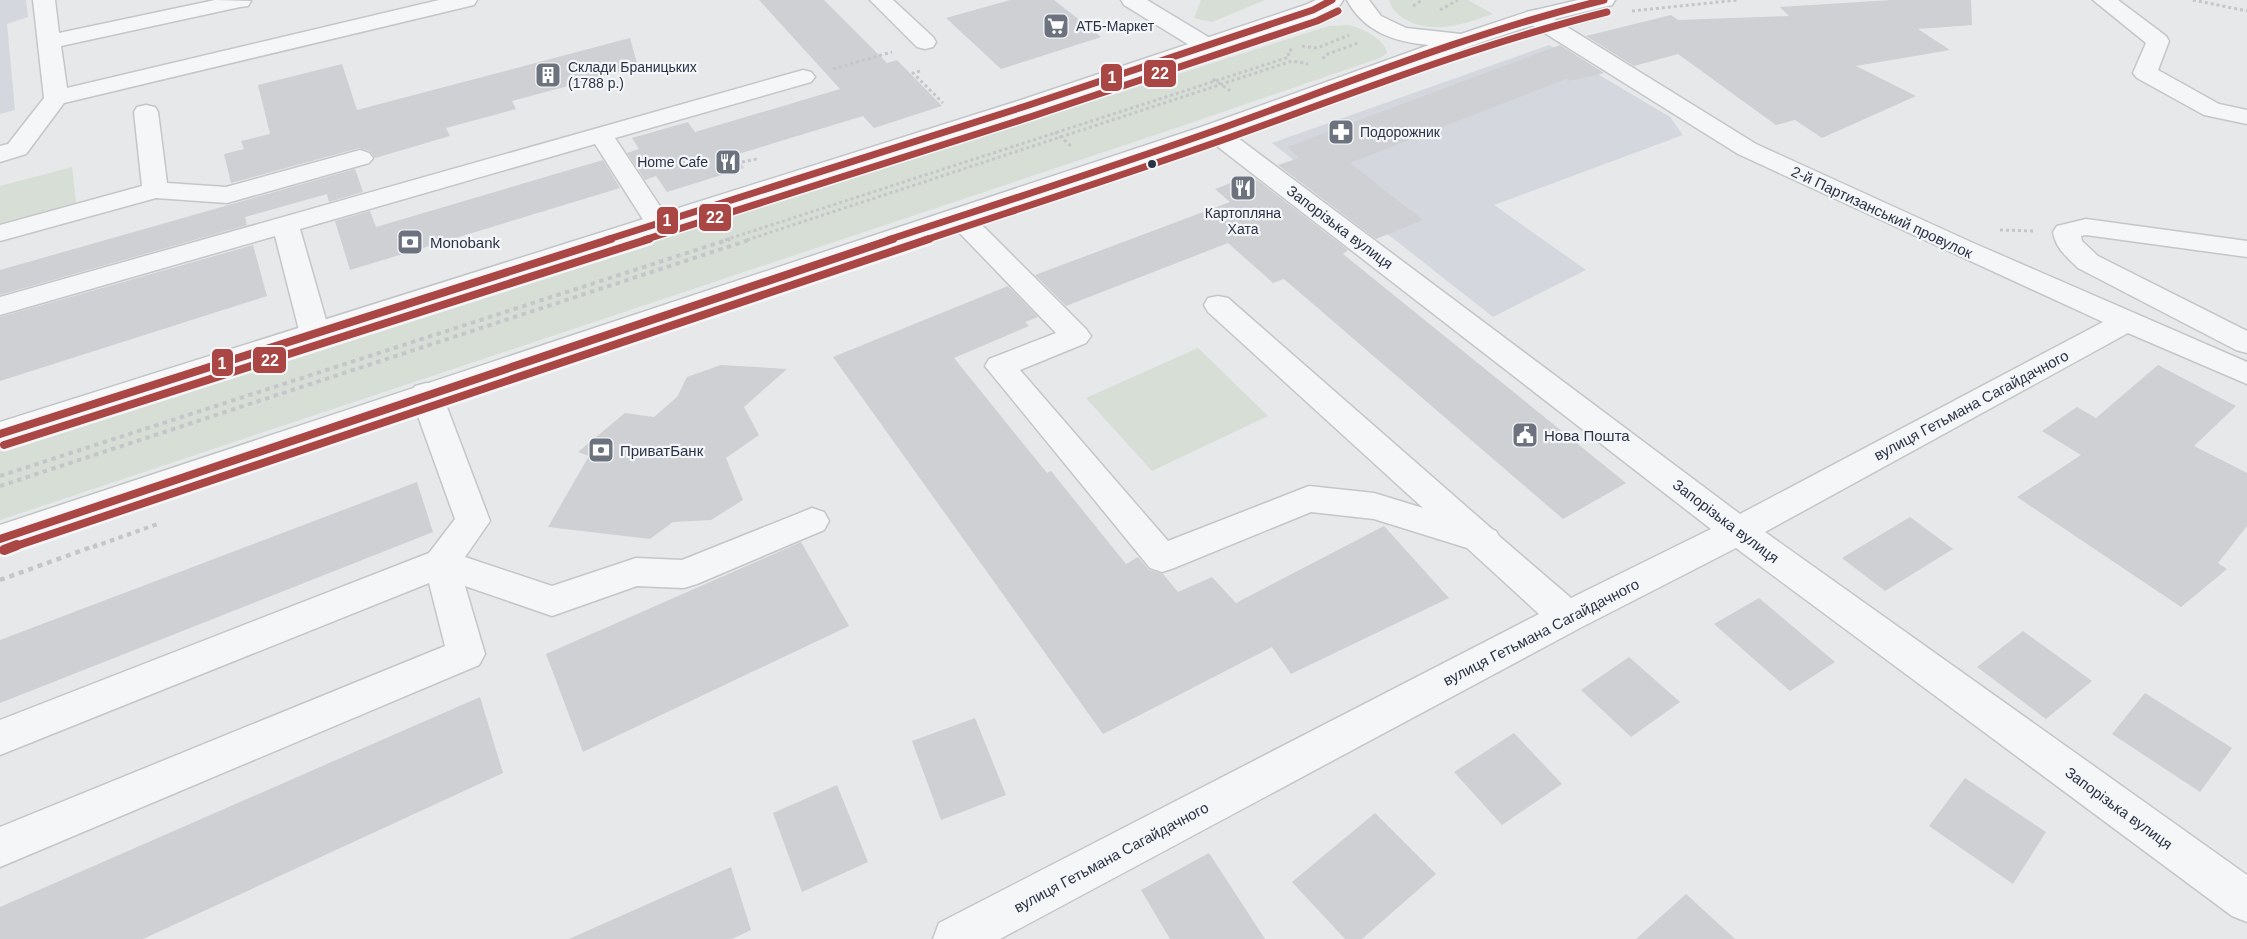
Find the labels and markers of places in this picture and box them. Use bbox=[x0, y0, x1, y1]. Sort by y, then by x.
supermarket icon: АТБ-Маркет bbox=[1041, 11, 1071, 41]
place label: АТБ-Маркет bbox=[1076, 18, 1155, 34]
place label: Склади Браницьких (1788 р.) bbox=[568, 59, 697, 91]
building icon: Склади Браницьких (1788 р.) bbox=[533, 60, 563, 90]
pharmacy icon: Подорожник bbox=[1326, 117, 1356, 147]
place label: Подорожник bbox=[1360, 124, 1441, 140]
restaurant icon: Home Cafe bbox=[713, 147, 743, 177]
place label: Home Cafe bbox=[637, 154, 708, 170]
unlabelled marker bbox=[1146, 158, 1158, 170]
restaurant icon: Картопляна Хата bbox=[1228, 173, 1258, 203]
place label: Картопляна Хата bbox=[1205, 205, 1281, 237]
bank icon: Monobank bbox=[395, 227, 425, 257]
place label: Monobank bbox=[430, 234, 501, 251]
public building icon: Нова Пошта bbox=[1510, 420, 1540, 450]
place label: Нова Пошта bbox=[1544, 427, 1630, 444]
bank icon: ПриватБанк bbox=[586, 435, 616, 465]
place label: ПриватБанк bbox=[620, 442, 704, 459]

